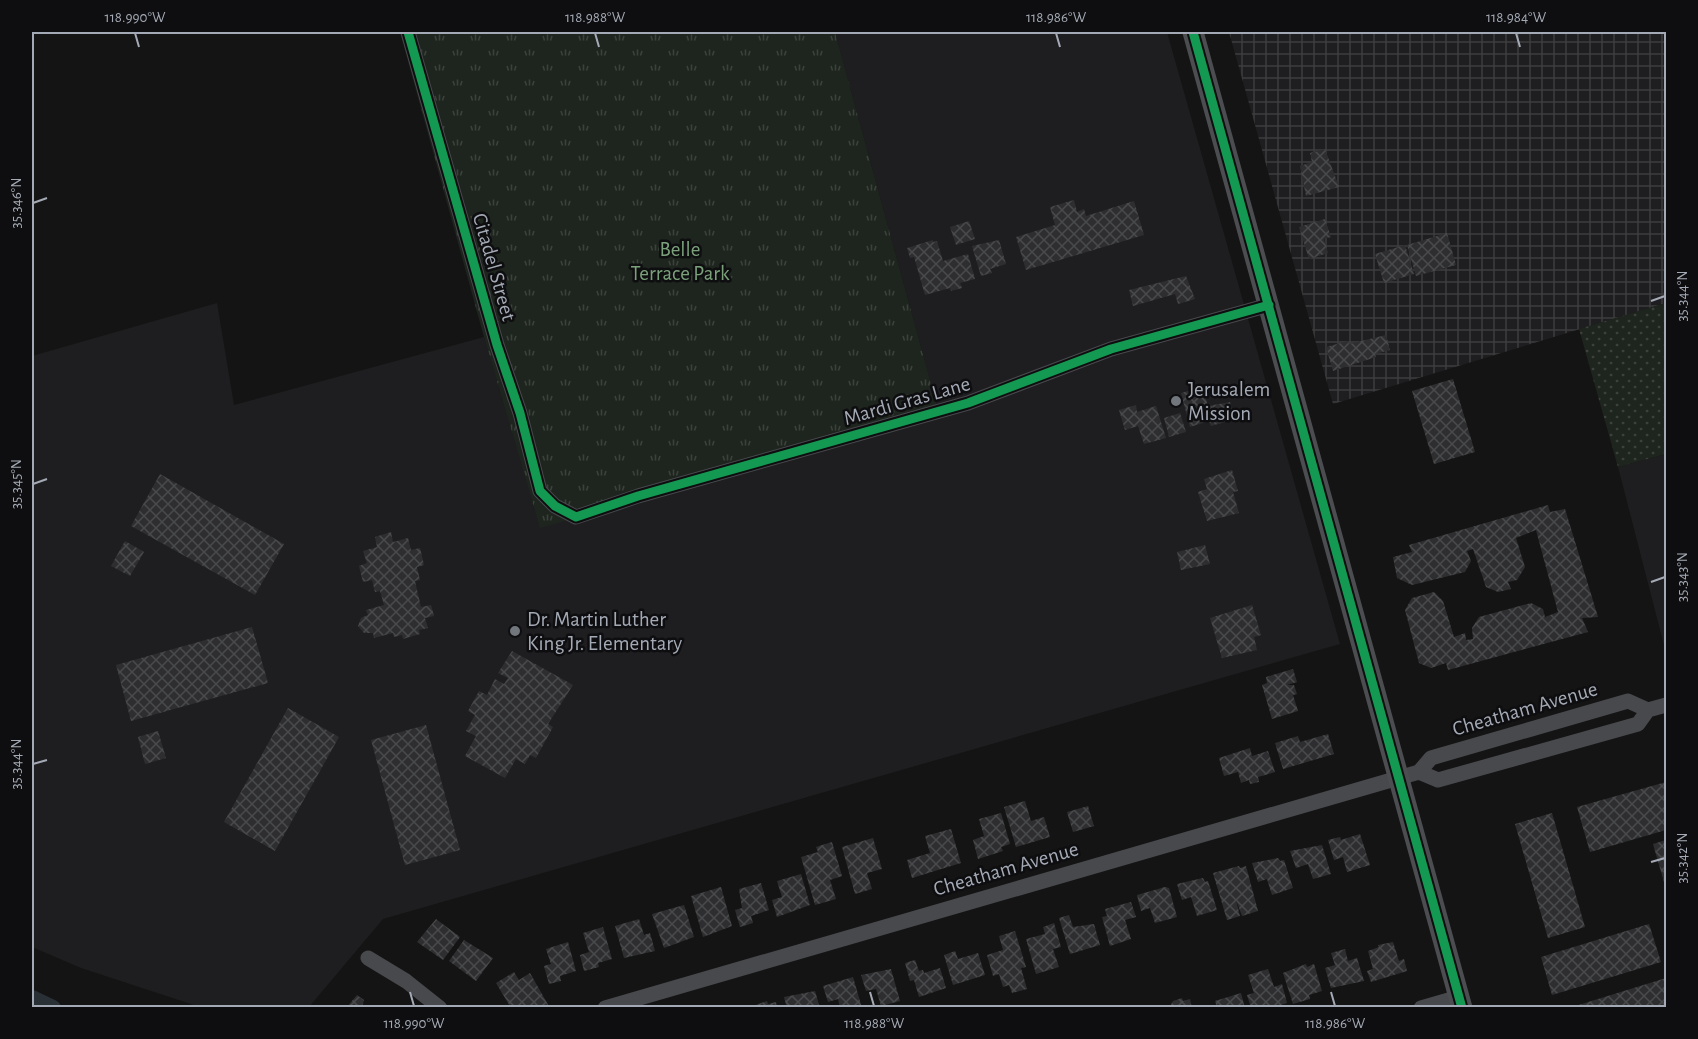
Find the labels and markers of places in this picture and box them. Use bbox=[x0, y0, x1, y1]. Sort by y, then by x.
place label: Jerusalem Mission bbox=[1188, 379, 1270, 424]
marker: Jerusalem Mission bbox=[1169, 394, 1183, 408]
place label: Dr. Martin Luther King Jr. Elementary bbox=[527, 609, 682, 654]
marker: Dr. Martin Luther King Jr. Elementary bbox=[508, 624, 522, 638]

